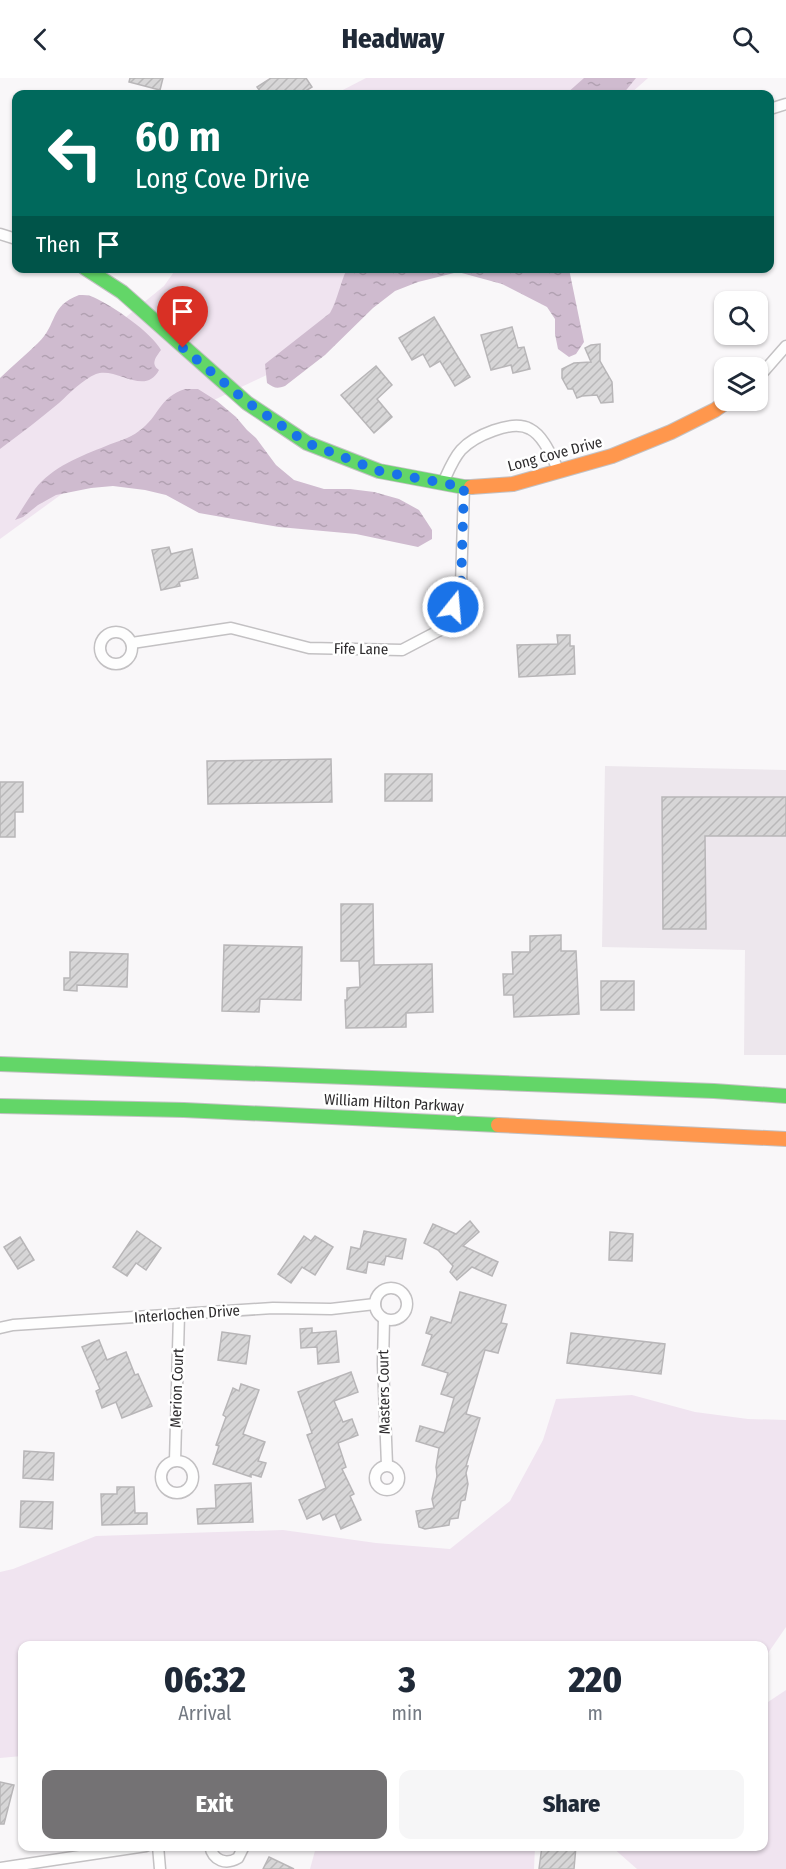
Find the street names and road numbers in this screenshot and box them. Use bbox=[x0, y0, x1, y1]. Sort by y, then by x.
street label: Long Cove Drive bbox=[506, 433, 604, 475]
street label: Fife Lane bbox=[334, 640, 388, 658]
street label: William Hilton Parkway bbox=[324, 1090, 465, 1116]
street label: Interlochen Drive bbox=[134, 1301, 240, 1327]
street label: Merion Court bbox=[167, 1348, 187, 1428]
street label: Masters Court bbox=[374, 1349, 394, 1434]

